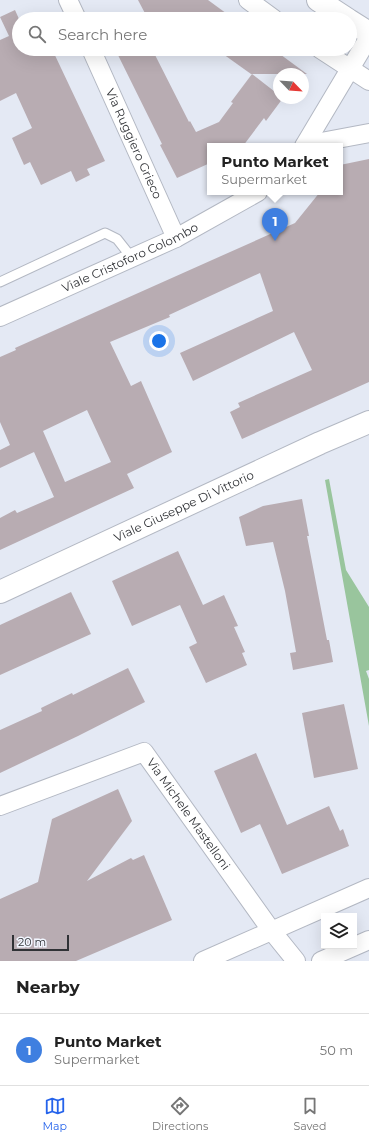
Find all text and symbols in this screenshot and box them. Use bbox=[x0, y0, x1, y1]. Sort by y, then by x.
search box bbox=[12, 12, 357, 56]
icon: search bbox=[26, 23, 48, 45]
text: Search here bbox=[58, 25, 147, 44]
north arrow bbox=[273, 68, 309, 104]
street label: Via Ruggiero Grieco bbox=[103, 86, 165, 201]
popup bbox=[207, 143, 343, 195]
text: Punto Market bbox=[221, 152, 329, 171]
text: Supermarket bbox=[221, 171, 307, 187]
pin: 1 bbox=[262, 208, 288, 241]
street label: Viale Cristoforo Colombo bbox=[59, 219, 201, 295]
your location bbox=[149, 331, 169, 351]
street label: Viale Giuseppe Di Vittorio bbox=[112, 467, 256, 545]
street label: Via Michele Mastelloni bbox=[144, 755, 234, 873]
map controls bbox=[321, 913, 357, 949]
button: layers bbox=[321, 913, 357, 949]
scale bar bbox=[12, 933, 69, 952]
text: 20 m bbox=[18, 935, 46, 949]
text: Nearby bbox=[16, 977, 80, 997]
text: Punto Market bbox=[54, 1032, 161, 1051]
text: 1 bbox=[26, 1042, 32, 1058]
text: 50 m bbox=[320, 1042, 353, 1058]
text: Supermarket bbox=[54, 1051, 140, 1067]
tab: Map bbox=[43, 1095, 67, 1133]
tab: Directions bbox=[152, 1095, 208, 1133]
tab: Saved bbox=[293, 1095, 326, 1133]

